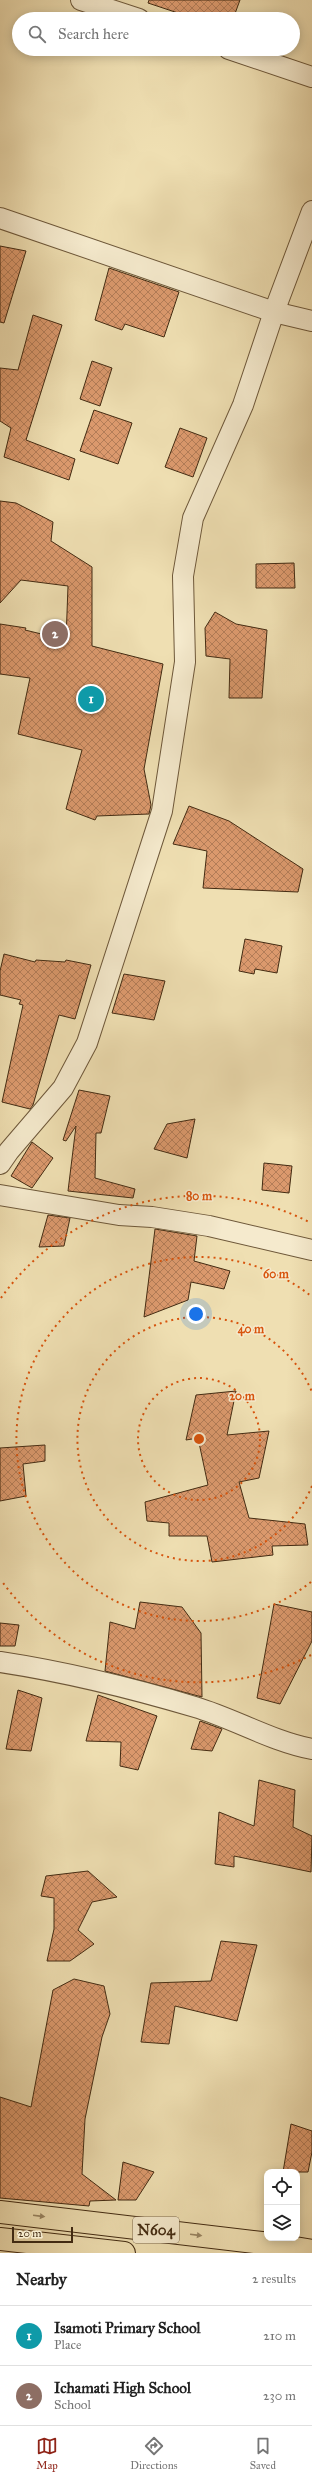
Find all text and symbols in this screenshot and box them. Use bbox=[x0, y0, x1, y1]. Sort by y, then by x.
search box bbox=[12, 12, 300, 56]
icon: search bbox=[26, 23, 48, 45]
text: Search here bbox=[58, 25, 129, 43]
pin: 2 bbox=[42, 619, 68, 649]
pin: 1 bbox=[78, 684, 104, 714]
text: 80 m bbox=[186, 1189, 213, 1203]
text: 60 m bbox=[263, 1267, 290, 1281]
your location bbox=[186, 1304, 206, 1324]
text: 40 m bbox=[238, 1322, 265, 1337]
text: 20 m bbox=[229, 1389, 256, 1403]
centre of rings bbox=[192, 1432, 206, 1446]
map controls bbox=[264, 2169, 300, 2241]
button: locate bbox=[264, 2169, 300, 2205]
button: layers bbox=[264, 2205, 300, 2241]
one-way arrow bbox=[33, 2213, 45, 2220]
road number: N604 bbox=[133, 2217, 179, 2243]
scale bar bbox=[12, 2225, 73, 2244]
text: 20 m bbox=[18, 2227, 41, 2240]
one-way arrow bbox=[190, 2232, 202, 2238]
text: Nearby bbox=[16, 2269, 67, 2290]
text: 2 results bbox=[252, 2271, 296, 2287]
text: Isamoti Primary School bbox=[54, 2319, 201, 2337]
text: 1 bbox=[26, 2328, 32, 2344]
text: 210 m bbox=[263, 2328, 296, 2344]
text: Place bbox=[54, 2337, 81, 2353]
text: Ichamati High School bbox=[54, 2379, 191, 2397]
text: 2 bbox=[26, 2388, 32, 2404]
text: 230 m bbox=[263, 2388, 296, 2404]
text: School bbox=[54, 2397, 91, 2413]
tab: Map bbox=[36, 2435, 58, 2472]
tab: Directions bbox=[130, 2435, 178, 2472]
tab: Saved bbox=[250, 2435, 276, 2472]

